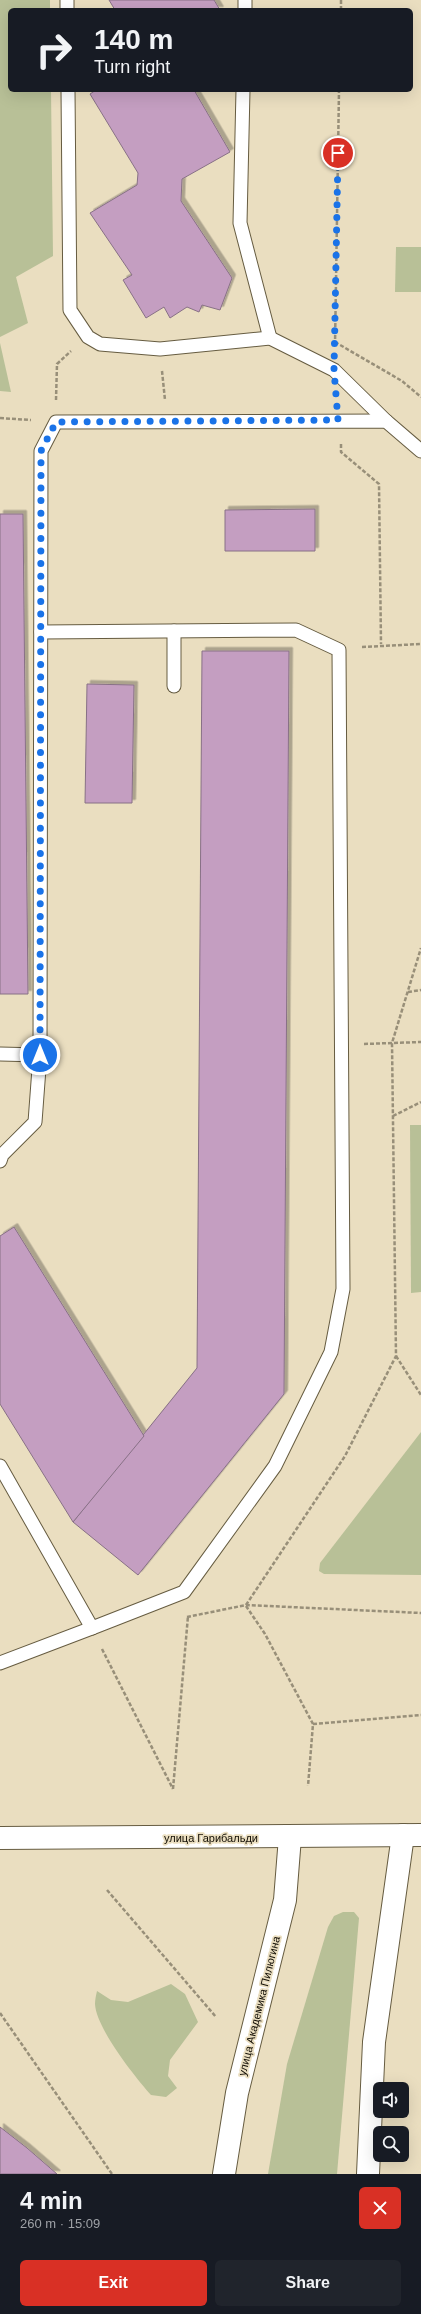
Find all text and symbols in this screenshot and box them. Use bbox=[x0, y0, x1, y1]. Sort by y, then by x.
icon: right bbox=[28, 24, 80, 76]
text: 140 m bbox=[94, 24, 173, 55]
text: Turn right bbox=[94, 57, 170, 77]
pin bbox=[321, 136, 355, 170]
icon: arrive bbox=[327, 142, 349, 164]
position arrow bbox=[19, 1034, 61, 1076]
street label: улица Гарибальди bbox=[164, 1832, 258, 1844]
street label: улица Академика Пилюгина bbox=[236, 1934, 282, 2077]
map controls bbox=[373, 2082, 409, 2162]
button: sound bbox=[373, 2082, 409, 2118]
button: search bbox=[373, 2126, 409, 2162]
text: 4 min bbox=[20, 2187, 83, 2214]
button: close bbox=[359, 2187, 401, 2229]
text: 260 m · 15:09 bbox=[20, 2216, 100, 2231]
button: Exit bbox=[20, 2260, 207, 2306]
button: Share bbox=[215, 2260, 401, 2306]

